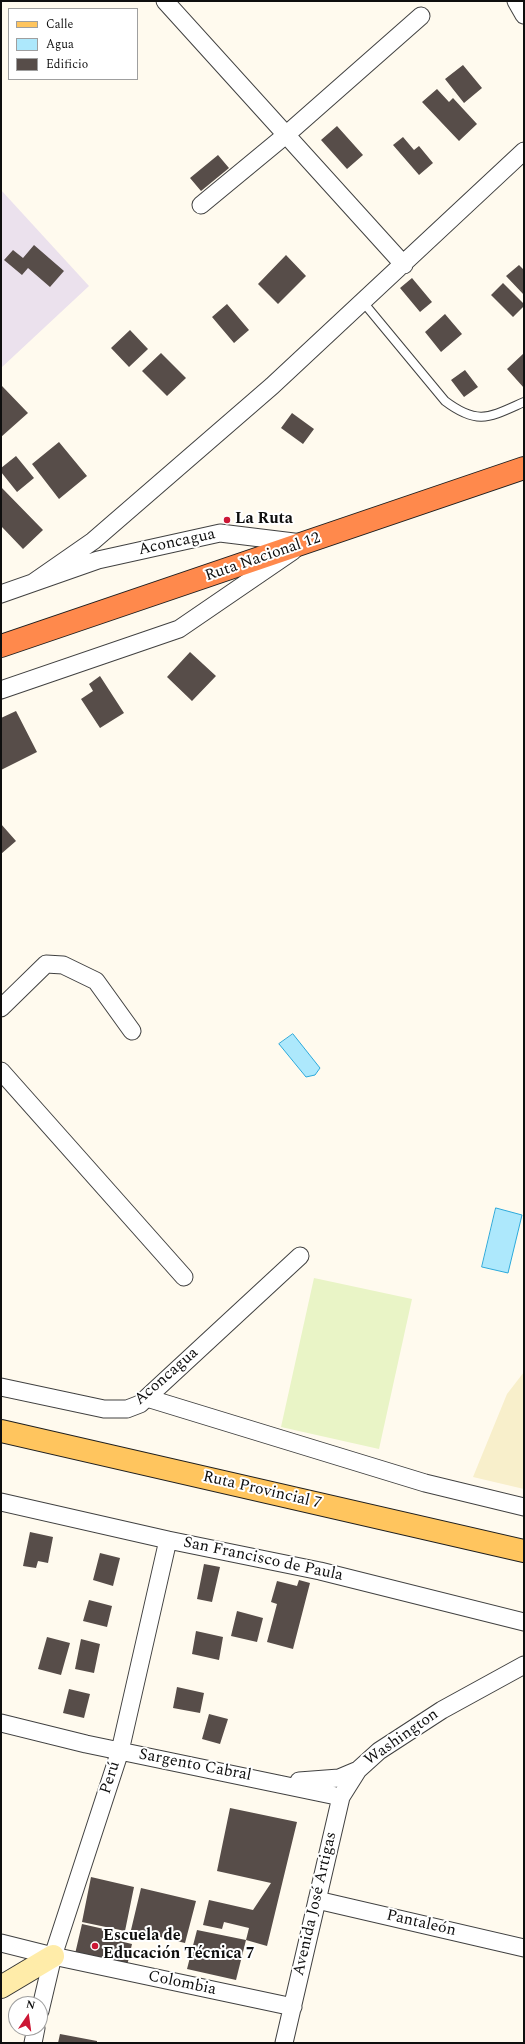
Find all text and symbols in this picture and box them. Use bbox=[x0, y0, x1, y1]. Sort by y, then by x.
legend bbox=[8, 8, 138, 80]
text: Calle bbox=[46, 15, 73, 34]
text: Agua bbox=[46, 35, 74, 54]
text: Edificio bbox=[46, 55, 88, 74]
place label: La Ruta bbox=[235, 510, 293, 530]
marker: La Ruta bbox=[222, 515, 232, 525]
street label: Aconcagua bbox=[137, 525, 217, 561]
street label: Ruta Nacional 12 bbox=[203, 529, 323, 587]
street label: Aconcagua bbox=[131, 1344, 203, 1410]
street label: Ruta Provincial 7 bbox=[201, 1468, 323, 1514]
street label: San Francisco de Paula bbox=[181, 1534, 345, 1586]
street label: Washington bbox=[361, 1705, 443, 1771]
street label: Sargento Cabral bbox=[137, 1746, 253, 1786]
street label: Perú bbox=[97, 1759, 125, 1797]
street label: Avenida José Artigas bbox=[290, 1830, 342, 1978]
street label: Pantaleón bbox=[384, 1907, 458, 1941]
place label: Escuela de Educación Técnica 7 bbox=[103, 1927, 255, 1965]
marker: Escuela de Educación Técnica 7 bbox=[90, 1941, 100, 1951]
street label: Colombia bbox=[146, 1967, 218, 2001]
north arrow bbox=[8, 1996, 48, 2036]
text: N bbox=[24, 1996, 37, 2014]

